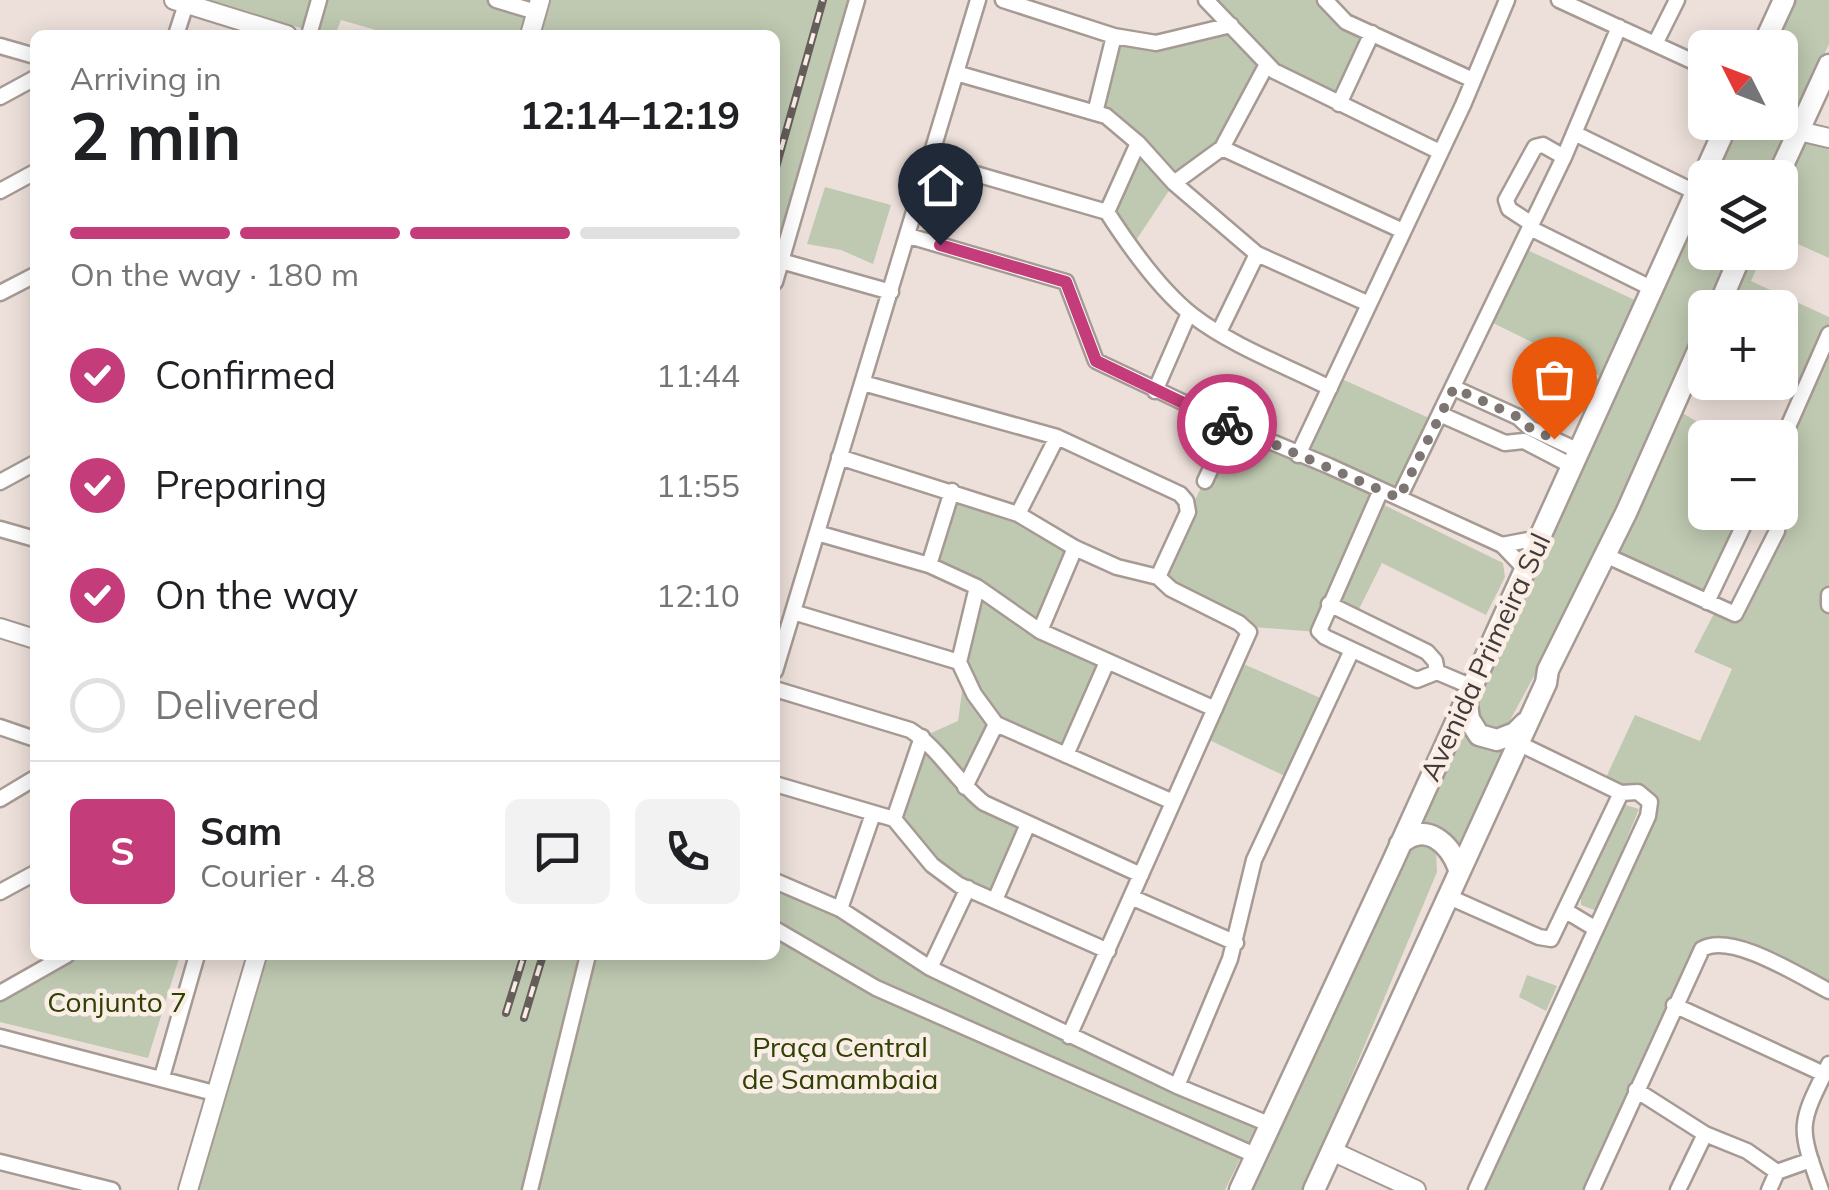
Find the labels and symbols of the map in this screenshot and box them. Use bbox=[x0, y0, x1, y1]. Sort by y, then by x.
north arrow bbox=[1688, 30, 1798, 140]
pin bbox=[898, 143, 983, 246]
pin bbox=[1512, 337, 1597, 440]
courier bbox=[1177, 374, 1277, 474]
street label: Avenida Primeira Sul bbox=[1412, 527, 1557, 786]
park label: Conjunto 7 bbox=[47, 984, 187, 1019]
park label: Praça Central de Samambaia bbox=[742, 1029, 938, 1096]

